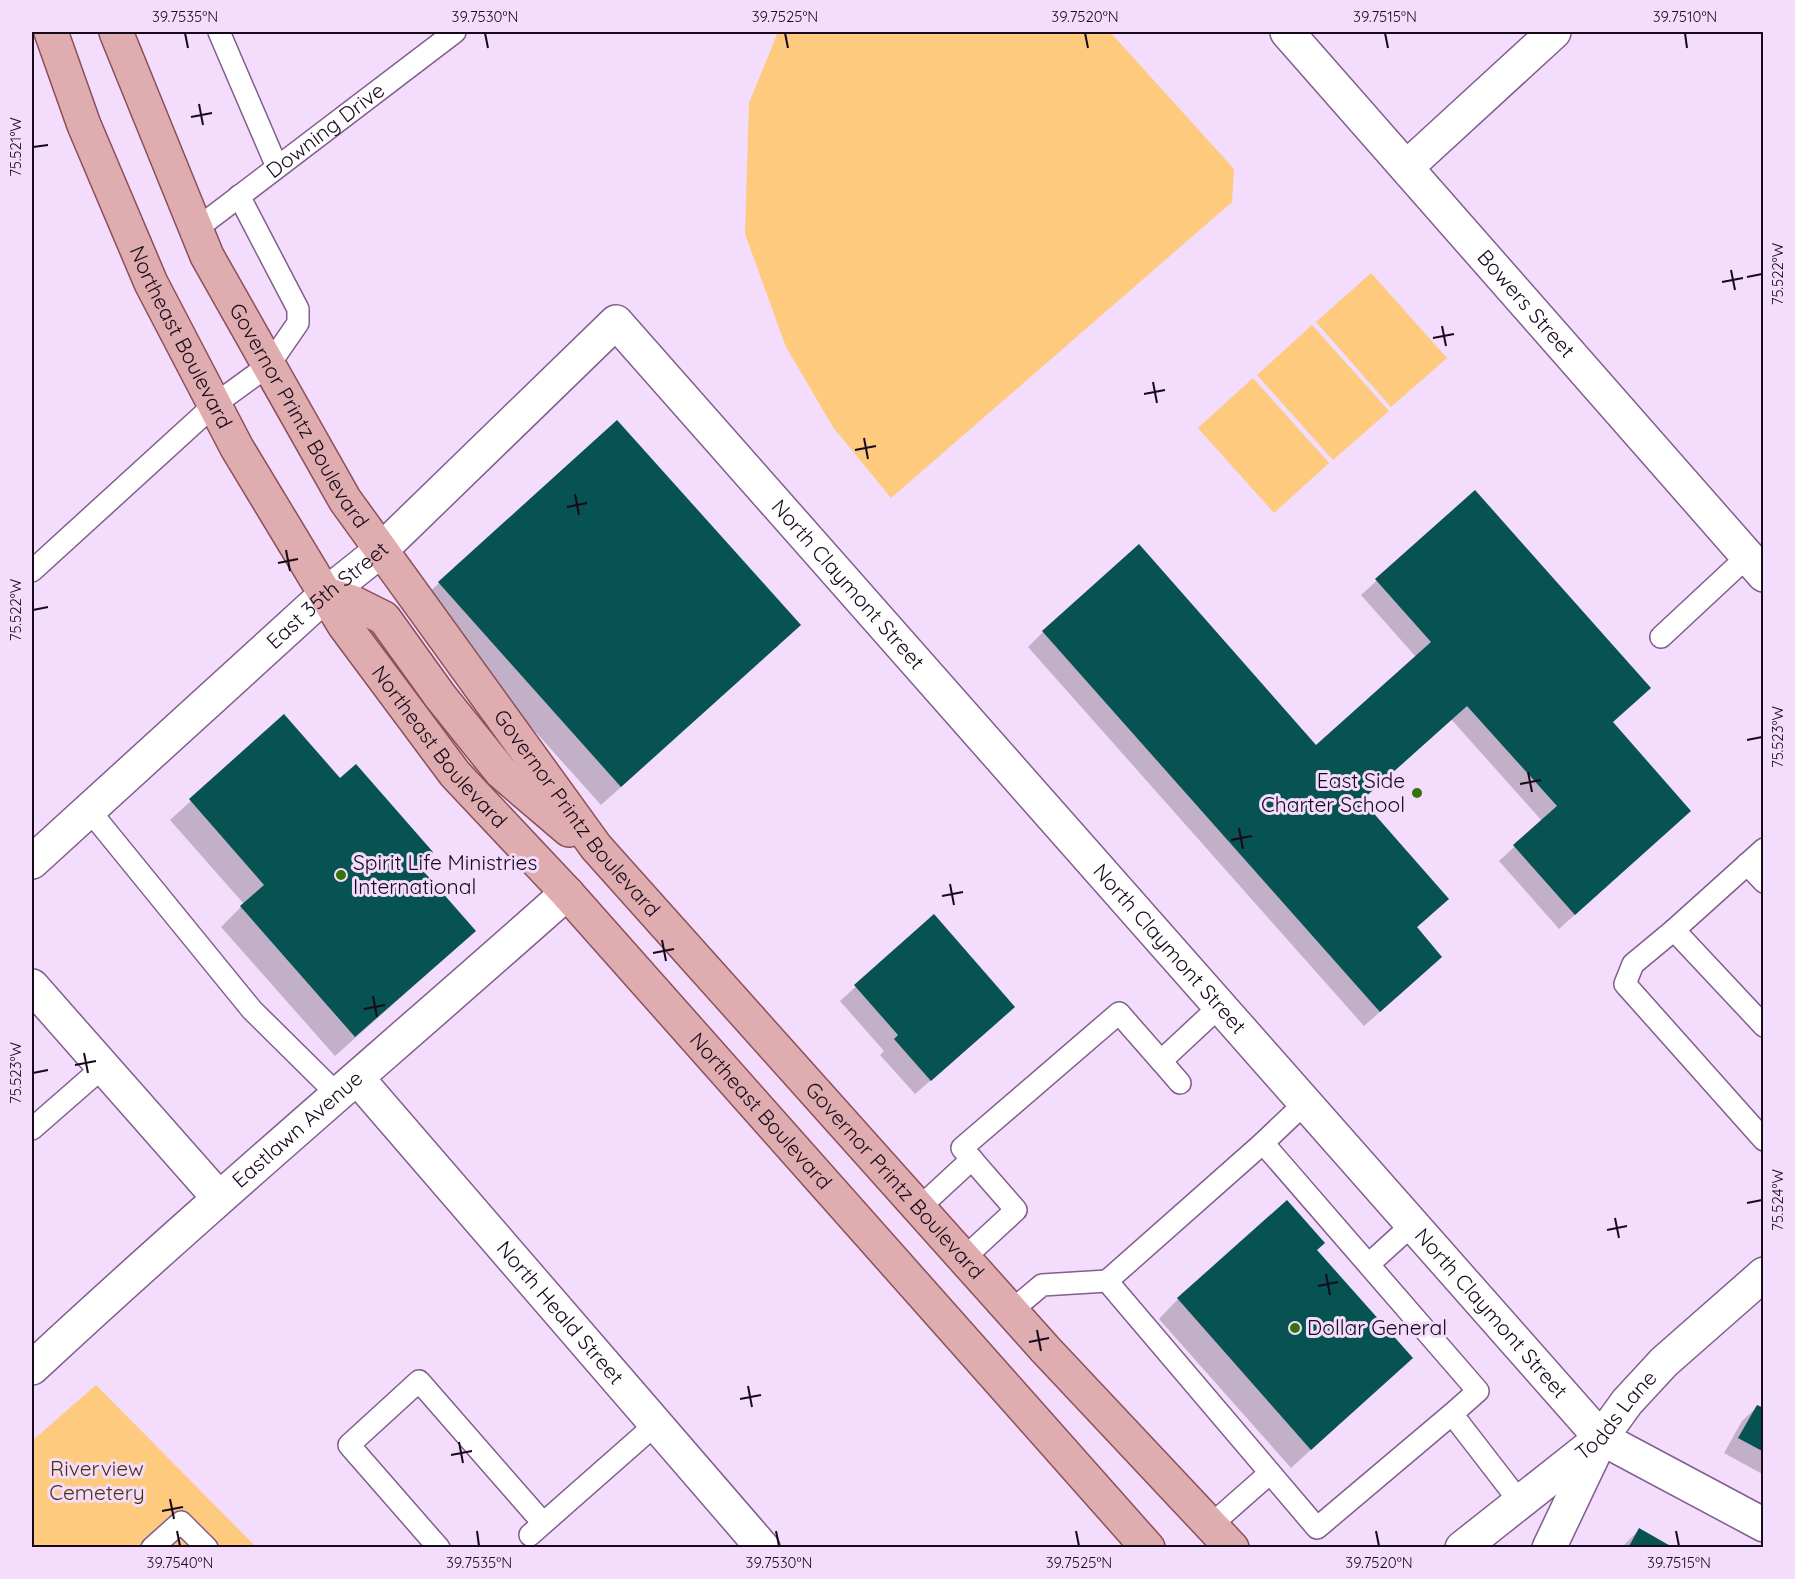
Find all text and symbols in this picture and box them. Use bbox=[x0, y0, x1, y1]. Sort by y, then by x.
text: 39.7535°N bbox=[152, 7, 218, 26]
text: 39.7530°N bbox=[452, 7, 518, 26]
text: 39.7525°N bbox=[752, 7, 818, 26]
text: 39.7520°N bbox=[1051, 7, 1119, 26]
text: 39.7515°N bbox=[1353, 7, 1417, 26]
text: 39.7510°N bbox=[1653, 7, 1717, 26]
street label: Downing Drive bbox=[261, 76, 389, 183]
text: 75.521°W bbox=[6, 117, 25, 177]
street label: Northeast Boulevard bbox=[125, 242, 238, 433]
text: 75.522°W bbox=[1768, 242, 1787, 305]
street label: Bowers Street bbox=[1472, 244, 1581, 363]
street label: Governor Printz Boulevard bbox=[224, 298, 375, 533]
street label: North Claymont Street bbox=[767, 494, 931, 674]
street label: East 35th Street bbox=[261, 536, 394, 654]
text: 75.522°W bbox=[6, 578, 25, 641]
street label: Northeast Boulevard bbox=[367, 660, 513, 833]
street label: Governor Printz Boulevard bbox=[489, 704, 666, 922]
text: 75.523°W bbox=[1768, 705, 1787, 768]
place label: East Side Charter School bbox=[1261, 767, 1405, 817]
marker: East Side Charter School bbox=[1410, 786, 1424, 800]
place label: Spirit Life Ministries International bbox=[353, 849, 537, 899]
street label: North Claymont Street bbox=[1088, 858, 1252, 1039]
marker: Spirit Life Ministries International bbox=[334, 868, 348, 882]
street label: Northeast Boulevard bbox=[685, 1027, 838, 1194]
text: 75.523°W bbox=[6, 1041, 25, 1104]
street label: Eastlawn Avenue bbox=[226, 1065, 367, 1193]
street label: Governor Printz Boulevard bbox=[800, 1076, 990, 1284]
text: 75.524°W bbox=[1768, 1169, 1787, 1231]
street label: North Claymont Street bbox=[1410, 1222, 1574, 1403]
street label: North Heald Street bbox=[492, 1235, 630, 1389]
place label: Dollar General bbox=[1307, 1314, 1447, 1340]
marker: Dollar General bbox=[1288, 1321, 1302, 1335]
street label: Todds Lane bbox=[1569, 1364, 1662, 1466]
park label: Riverview Cemetery bbox=[49, 1455, 145, 1505]
text: 39.7540°N bbox=[147, 1553, 213, 1572]
text: 39.7535°N bbox=[446, 1553, 512, 1572]
text: 39.7530°N bbox=[746, 1553, 812, 1572]
text: 39.7525°N bbox=[1046, 1553, 1112, 1572]
text: 39.7520°N bbox=[1345, 1553, 1413, 1572]
text: 39.7515°N bbox=[1647, 1553, 1711, 1572]

